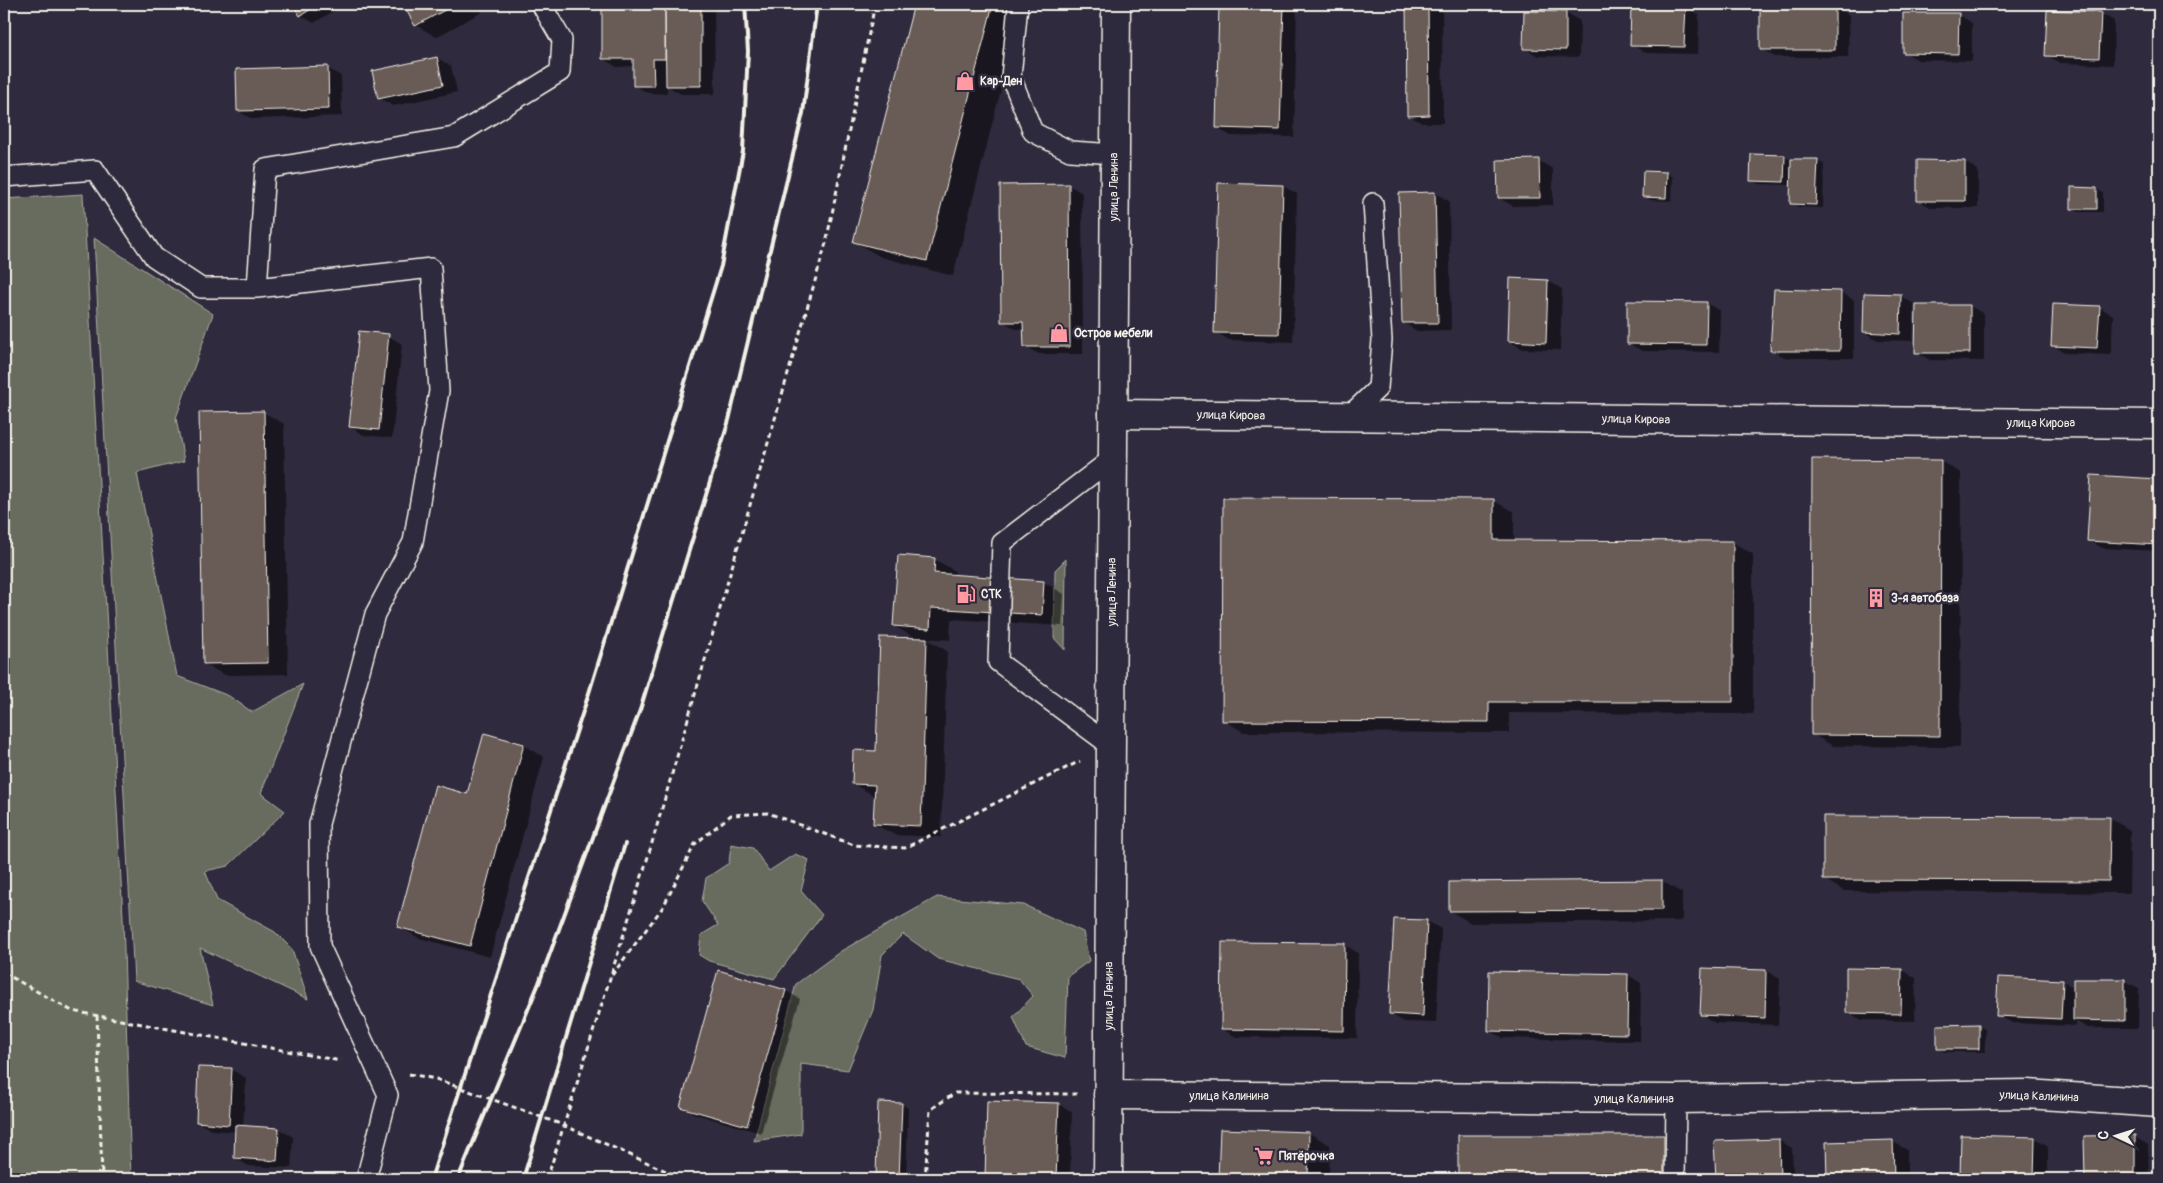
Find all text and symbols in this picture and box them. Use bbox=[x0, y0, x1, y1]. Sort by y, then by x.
shop icon: Кар-Ден bbox=[954, 70, 976, 92]
place label: Кар-Ден bbox=[980, 74, 1022, 89]
street label: улица Ленина bbox=[1107, 152, 1122, 222]
shop icon: Остров мебели bbox=[1048, 322, 1070, 344]
place label: Остров мебели bbox=[1074, 326, 1153, 341]
street label: улица Кирова bbox=[1196, 407, 1266, 424]
street label: улица Кирова bbox=[1601, 411, 1671, 428]
street label: улица Кирова bbox=[2006, 416, 2076, 431]
street label: улица Ленина bbox=[1105, 557, 1120, 627]
fuel station icon: СТК bbox=[955, 583, 977, 605]
place label: СТК bbox=[981, 587, 1002, 602]
building icon: 3-я автобаза bbox=[1865, 587, 1887, 609]
place label: 3-я автобаза bbox=[1891, 591, 1959, 606]
street label: улица Ленина bbox=[1102, 961, 1117, 1031]
street label: улица Калинина bbox=[1998, 1088, 2079, 1105]
street label: улица Калинина bbox=[1188, 1089, 1269, 1104]
street label: улица Калинина bbox=[1593, 1092, 1674, 1107]
north arrow bbox=[2090, 1110, 2140, 1160]
text: С bbox=[2095, 1130, 2112, 1140]
supermarket icon: Пятёрочка bbox=[1253, 1145, 1275, 1167]
place label: Пятёрочка bbox=[1279, 1149, 1335, 1164]

